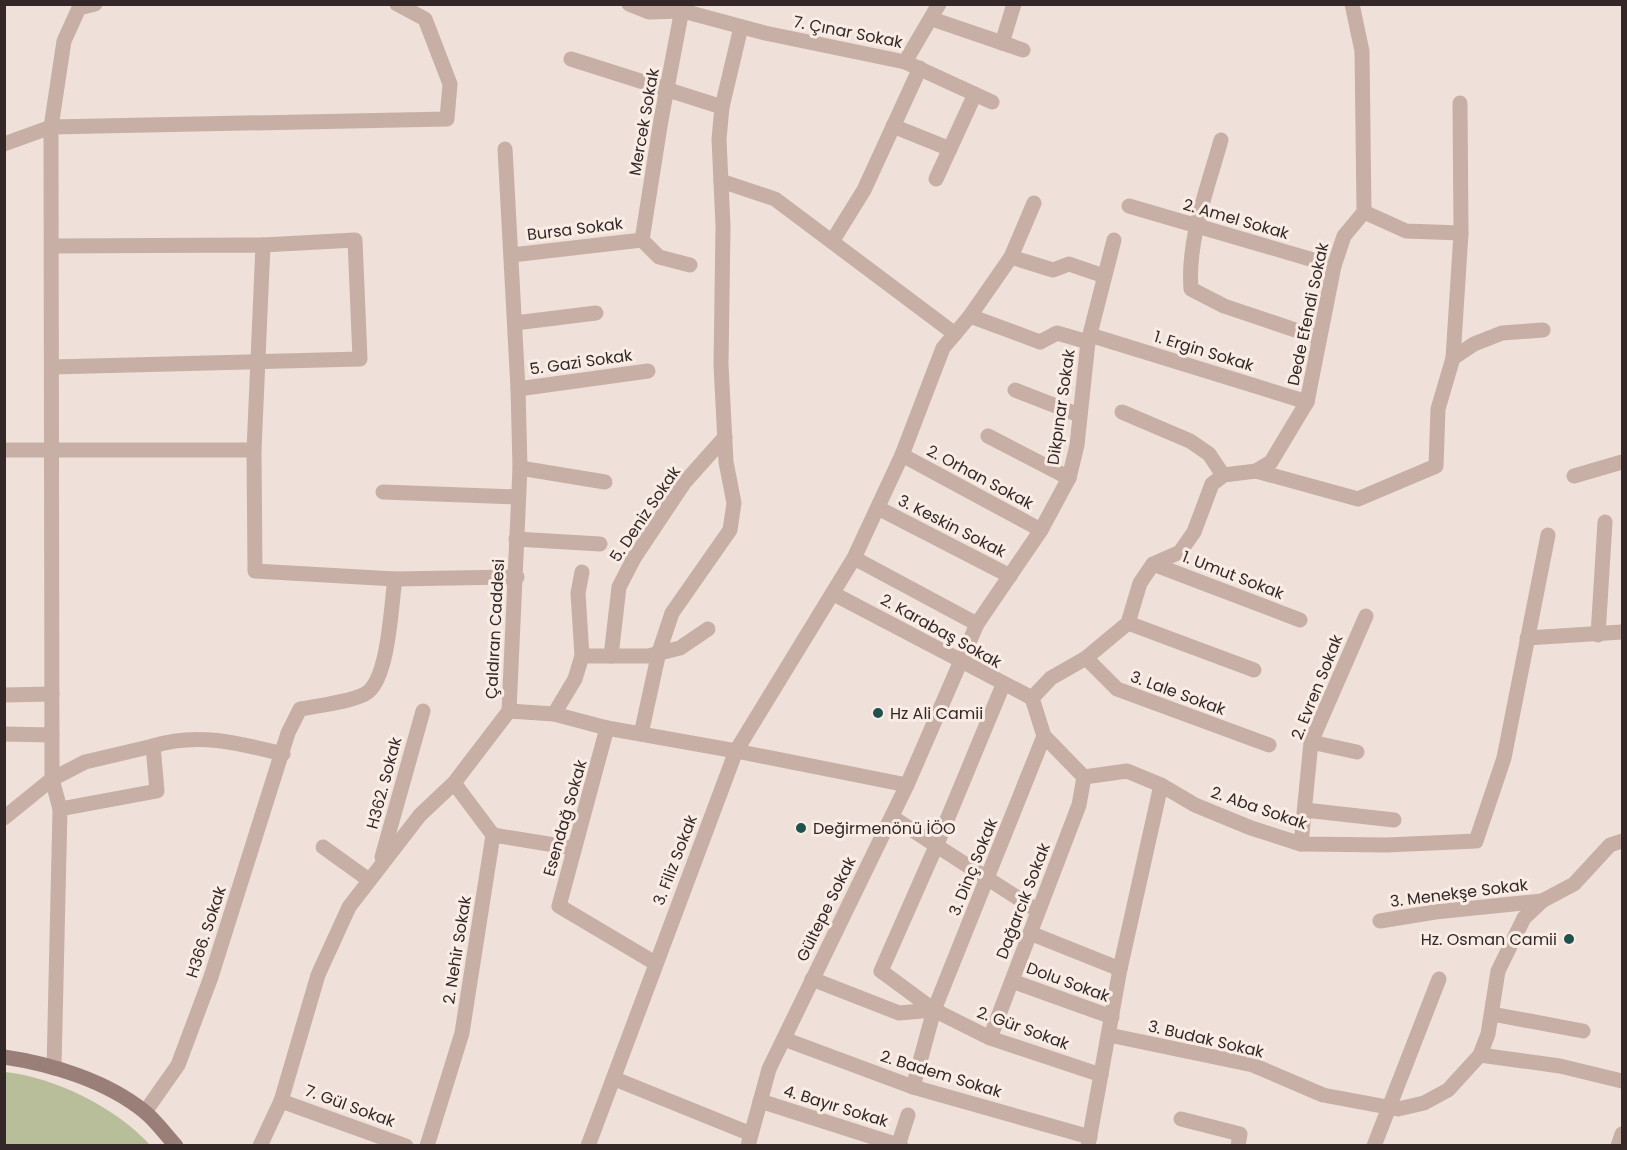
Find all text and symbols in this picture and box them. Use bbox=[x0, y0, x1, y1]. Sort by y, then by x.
street label: 7. Çınar Sokak bbox=[791, 10, 905, 54]
street label: Mercek Sokak bbox=[623, 66, 665, 178]
street label: 2. Amel Sokak bbox=[1180, 193, 1292, 245]
street label: Bursa Sokak bbox=[526, 212, 625, 246]
street label: Dede Efendi Sokak bbox=[1282, 240, 1335, 388]
street label: 1. Ergin Sokak bbox=[1151, 325, 1257, 377]
street label: 5. Gazi Sokak bbox=[528, 343, 635, 381]
street label: Dikpınar Sokak bbox=[1042, 347, 1081, 466]
street label: 2. Orhan Sokak bbox=[923, 439, 1038, 515]
street label: 5. Deniz Sokak bbox=[604, 461, 686, 567]
street label: 3. Keskin Sokak bbox=[894, 489, 1011, 563]
street label: 1. Umut Sokak bbox=[1179, 545, 1288, 605]
street label: Çaldıran Caddesi bbox=[480, 558, 510, 700]
street label: 2. Karabaş Sokak bbox=[876, 588, 1006, 674]
street label: 2. Evren Sokak bbox=[1285, 630, 1349, 743]
street label: 3. Lale Sokak bbox=[1127, 665, 1230, 721]
place label: Hz Ali Camii bbox=[890, 702, 983, 725]
marker: Hz Ali Camii bbox=[871, 706, 885, 720]
street label: H362. Sokak bbox=[361, 734, 408, 832]
street label: Esendağ Sokak bbox=[537, 756, 593, 879]
street label: 2. Aba Sokak bbox=[1208, 781, 1311, 835]
street label: 3. Filiz Sokak bbox=[647, 811, 703, 909]
street label: 3. Dinç Sokak bbox=[943, 814, 1003, 919]
place label: Değirmenönü İÖO bbox=[813, 817, 956, 840]
marker: Değirmenönü İÖO bbox=[794, 821, 808, 835]
street label: Dağarcık Sokak bbox=[990, 839, 1056, 962]
street label: Gültepe Sokak bbox=[791, 852, 862, 965]
street label: 3. Menekşe Sokak bbox=[1389, 873, 1530, 913]
street label: H366. Sokak bbox=[180, 882, 232, 981]
street label: 2. Nehir Sokak bbox=[437, 893, 477, 1006]
place label: Hz. Osman Camii bbox=[1421, 928, 1557, 951]
marker: Hz. Osman Camii bbox=[1562, 932, 1576, 946]
street label: Dolu Sokak bbox=[1023, 956, 1113, 1008]
street label: 2. Gür Sokak bbox=[974, 1001, 1073, 1056]
street label: 3. Budak Sokak bbox=[1146, 1015, 1267, 1064]
street label: 2. Badem Sokak bbox=[877, 1045, 1005, 1104]
street label: 7. Gül Sokak bbox=[302, 1079, 399, 1133]
street label: 4. Bayır Sokak bbox=[781, 1079, 892, 1133]

